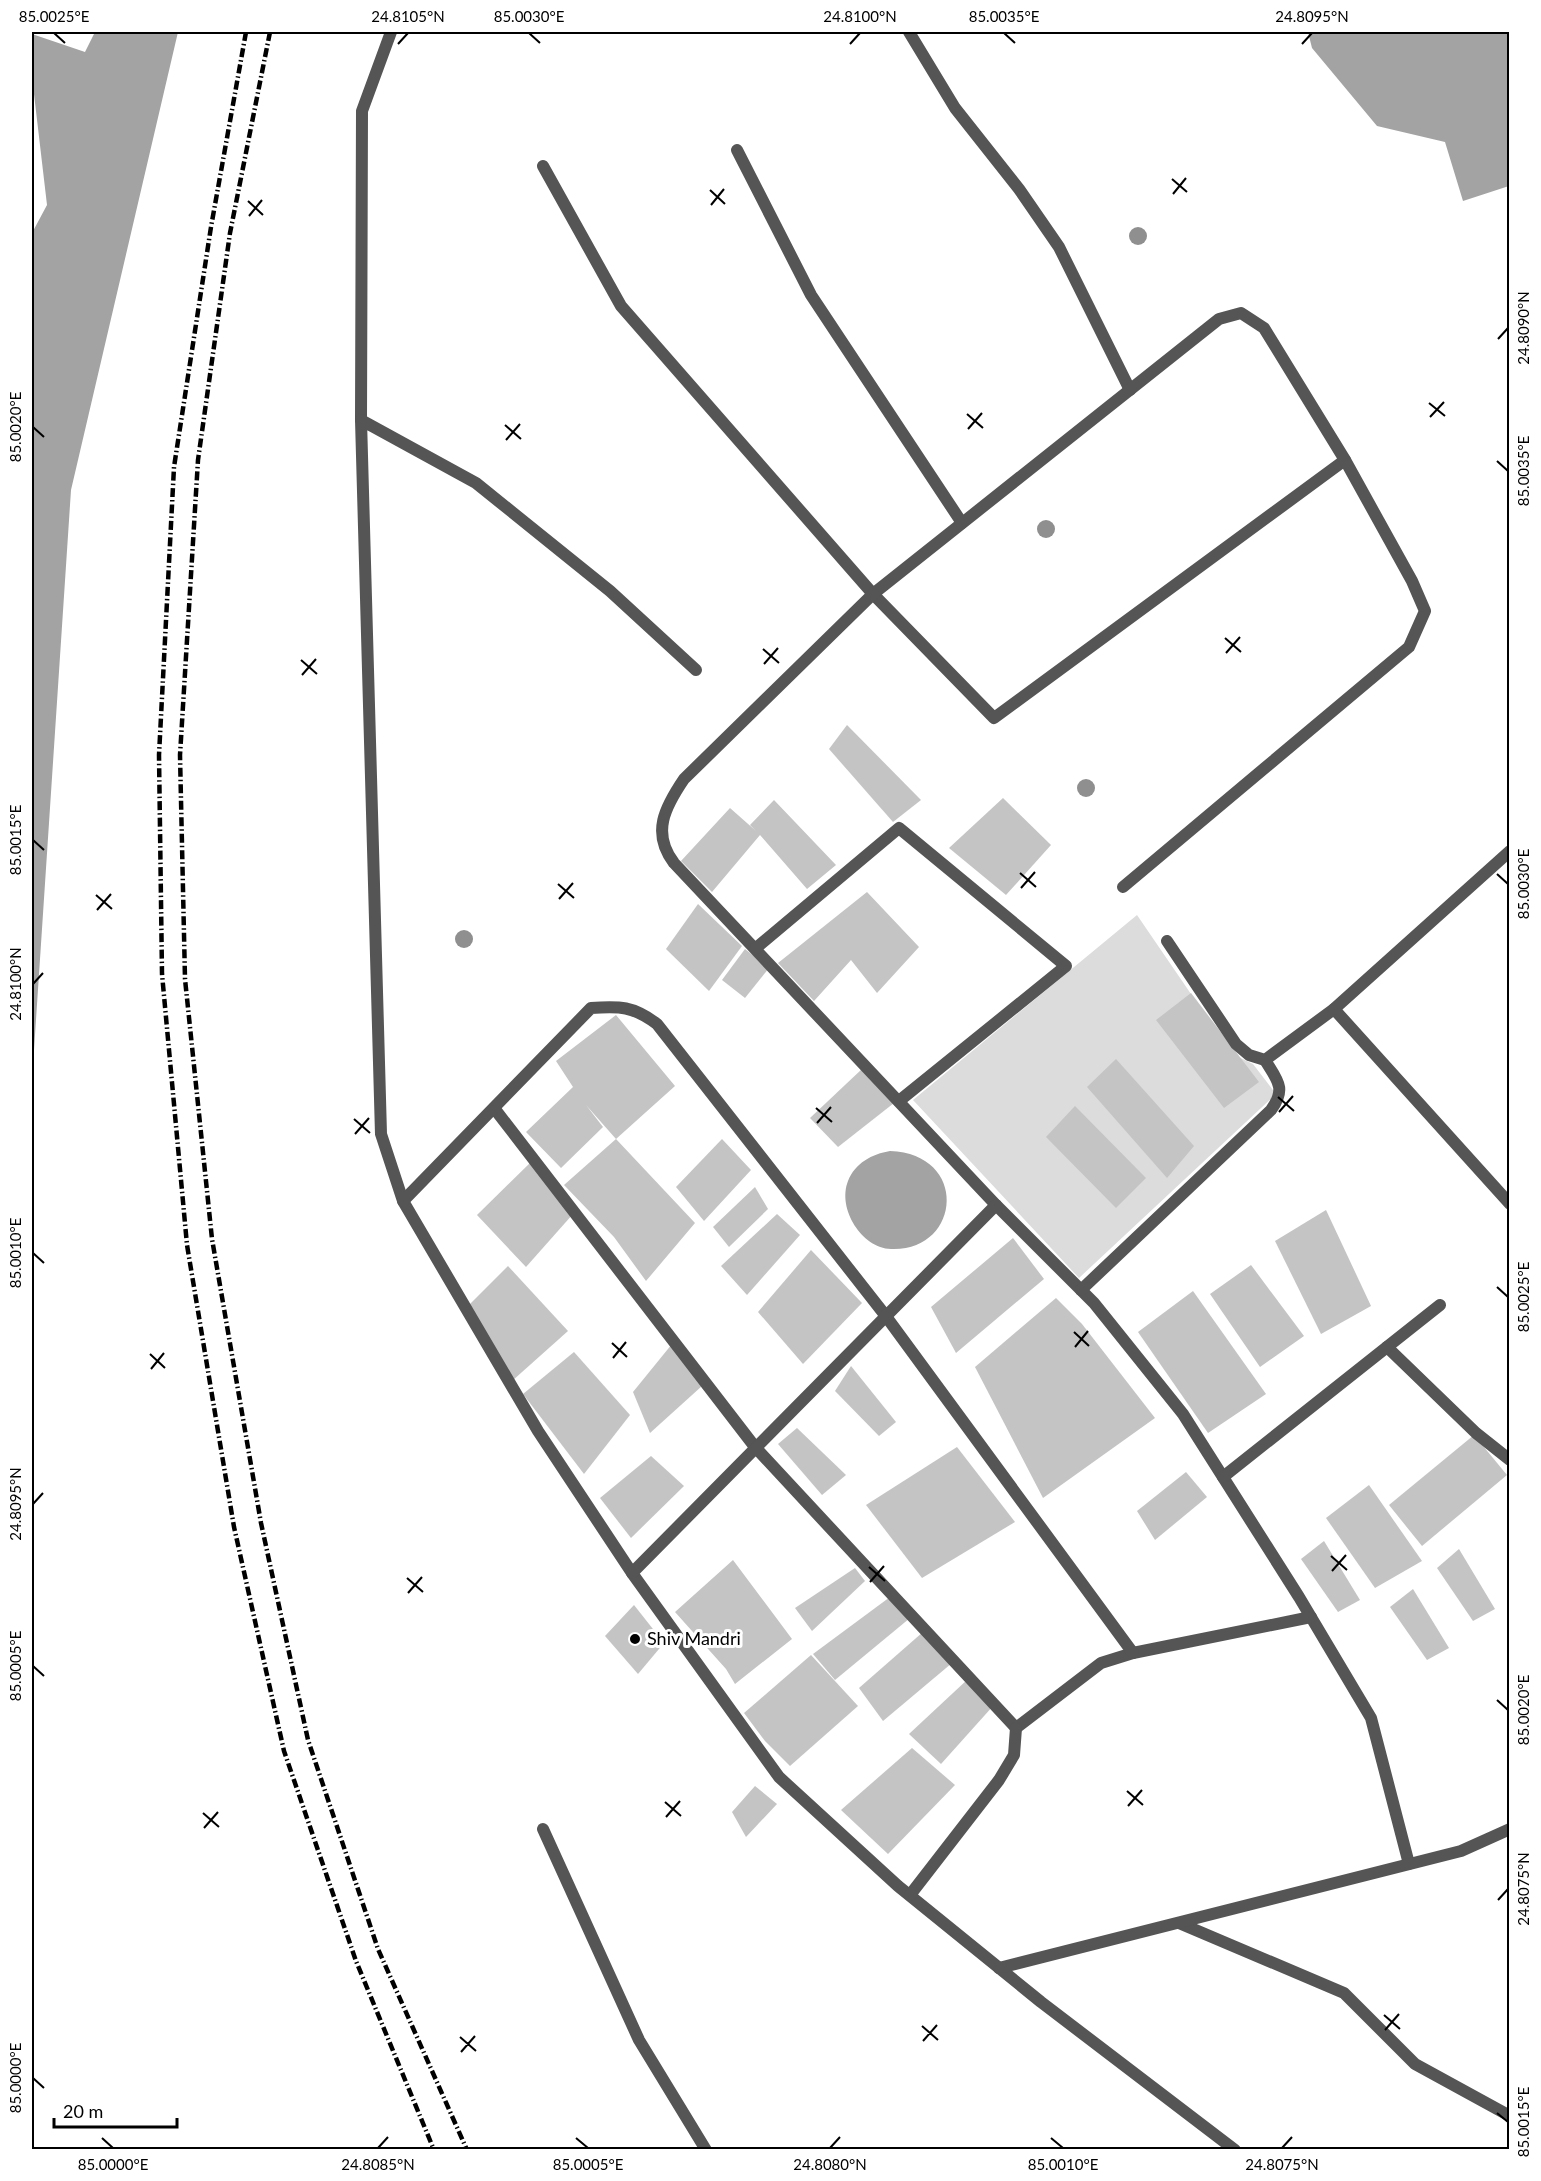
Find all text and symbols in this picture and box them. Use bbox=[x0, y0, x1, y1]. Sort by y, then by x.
text: 85.0025°E bbox=[19, 7, 89, 25]
text: 24.8105°N bbox=[371, 7, 445, 25]
text: 85.0030°E bbox=[494, 7, 564, 25]
text: 24.8100°N bbox=[823, 7, 897, 25]
text: 85.0035°E bbox=[969, 7, 1039, 25]
text: 24.8095°N bbox=[1275, 7, 1349, 25]
text: 24.8090°N bbox=[1514, 291, 1532, 365]
text: 85.0020°E bbox=[6, 392, 24, 462]
text: 85.0035°E bbox=[1514, 436, 1532, 506]
text: 85.0015°E bbox=[6, 805, 24, 875]
text: 85.0030°E bbox=[1514, 849, 1532, 919]
text: 24.8100°N bbox=[6, 947, 24, 1021]
text: 85.0010°E bbox=[6, 1218, 24, 1288]
text: 85.0025°E bbox=[1514, 1262, 1532, 1332]
text: 24.8095°N bbox=[6, 1467, 24, 1541]
place label: Shiv Mandri bbox=[647, 1627, 741, 1649]
text: 85.0005°E bbox=[6, 1631, 24, 1701]
marker: Shiv Mandri bbox=[628, 1632, 642, 1646]
text: 85.0020°E bbox=[1514, 1675, 1532, 1745]
text: 24.8075°N bbox=[1514, 1852, 1532, 1926]
text: 85.0000°E bbox=[6, 2043, 24, 2113]
text: 85.0015°E bbox=[1514, 2087, 1532, 2157]
scale bar bbox=[54, 2091, 177, 2129]
text: 20 m bbox=[63, 2100, 103, 2122]
text: 85.0000°E bbox=[78, 2155, 148, 2173]
text: 24.8085°N bbox=[341, 2155, 415, 2173]
text: 85.0005°E bbox=[553, 2155, 623, 2173]
text: 24.8080°N bbox=[793, 2155, 867, 2173]
text: 85.0010°E bbox=[1028, 2155, 1098, 2173]
text: 24.8075°N bbox=[1245, 2155, 1319, 2173]

